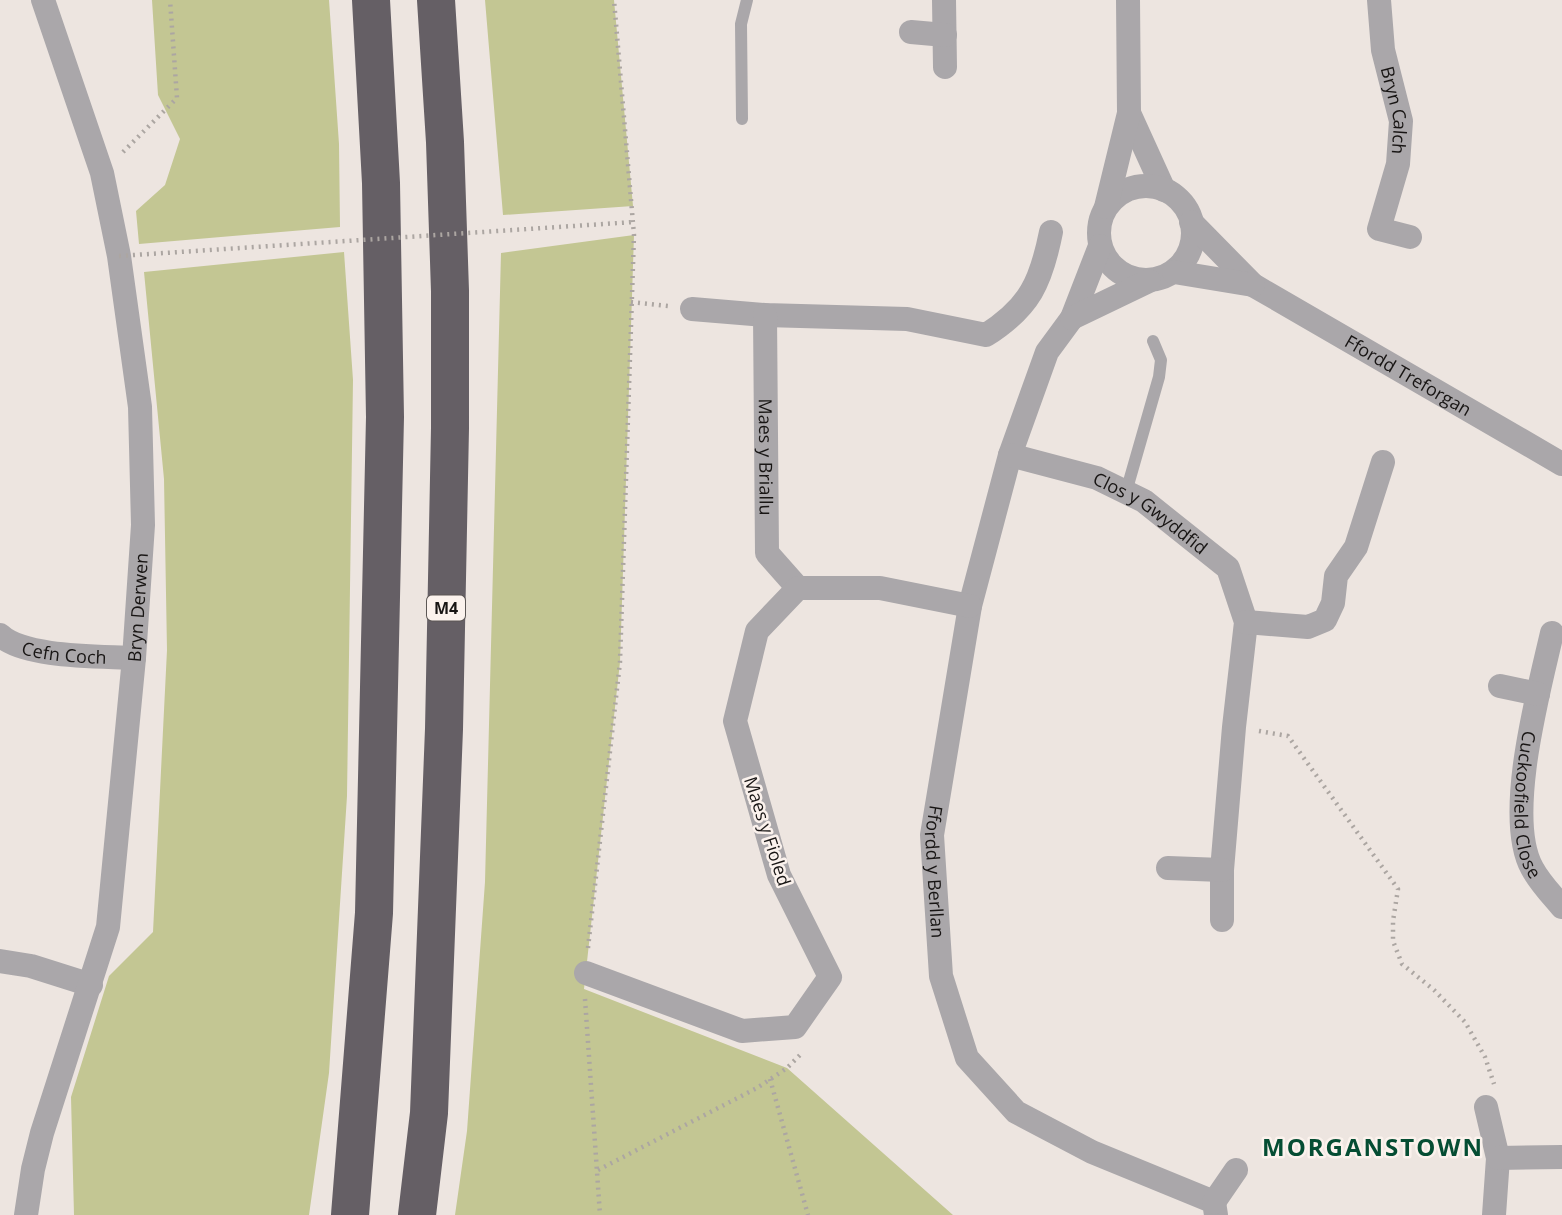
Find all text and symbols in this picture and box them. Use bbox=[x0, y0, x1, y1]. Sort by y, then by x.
street label: Bryn Calch bbox=[1376, 64, 1413, 155]
street label: Ffordd Treforgan bbox=[1341, 329, 1476, 421]
street label: Maes y Briallu bbox=[754, 398, 779, 516]
street label: Clos y Gwyddfid bbox=[1089, 466, 1213, 559]
street label: Bryn Derwen bbox=[122, 552, 153, 663]
road number: M4 bbox=[427, 596, 465, 621]
street label: Cefn Coch bbox=[19, 635, 107, 669]
street label: Cuckoofield Close bbox=[1509, 729, 1547, 883]
street label: Maes y Fioled bbox=[739, 773, 797, 889]
street label: Ffordd y Berllan bbox=[920, 804, 951, 939]
district label: MORGANSTOWN bbox=[1262, 1130, 1484, 1163]

